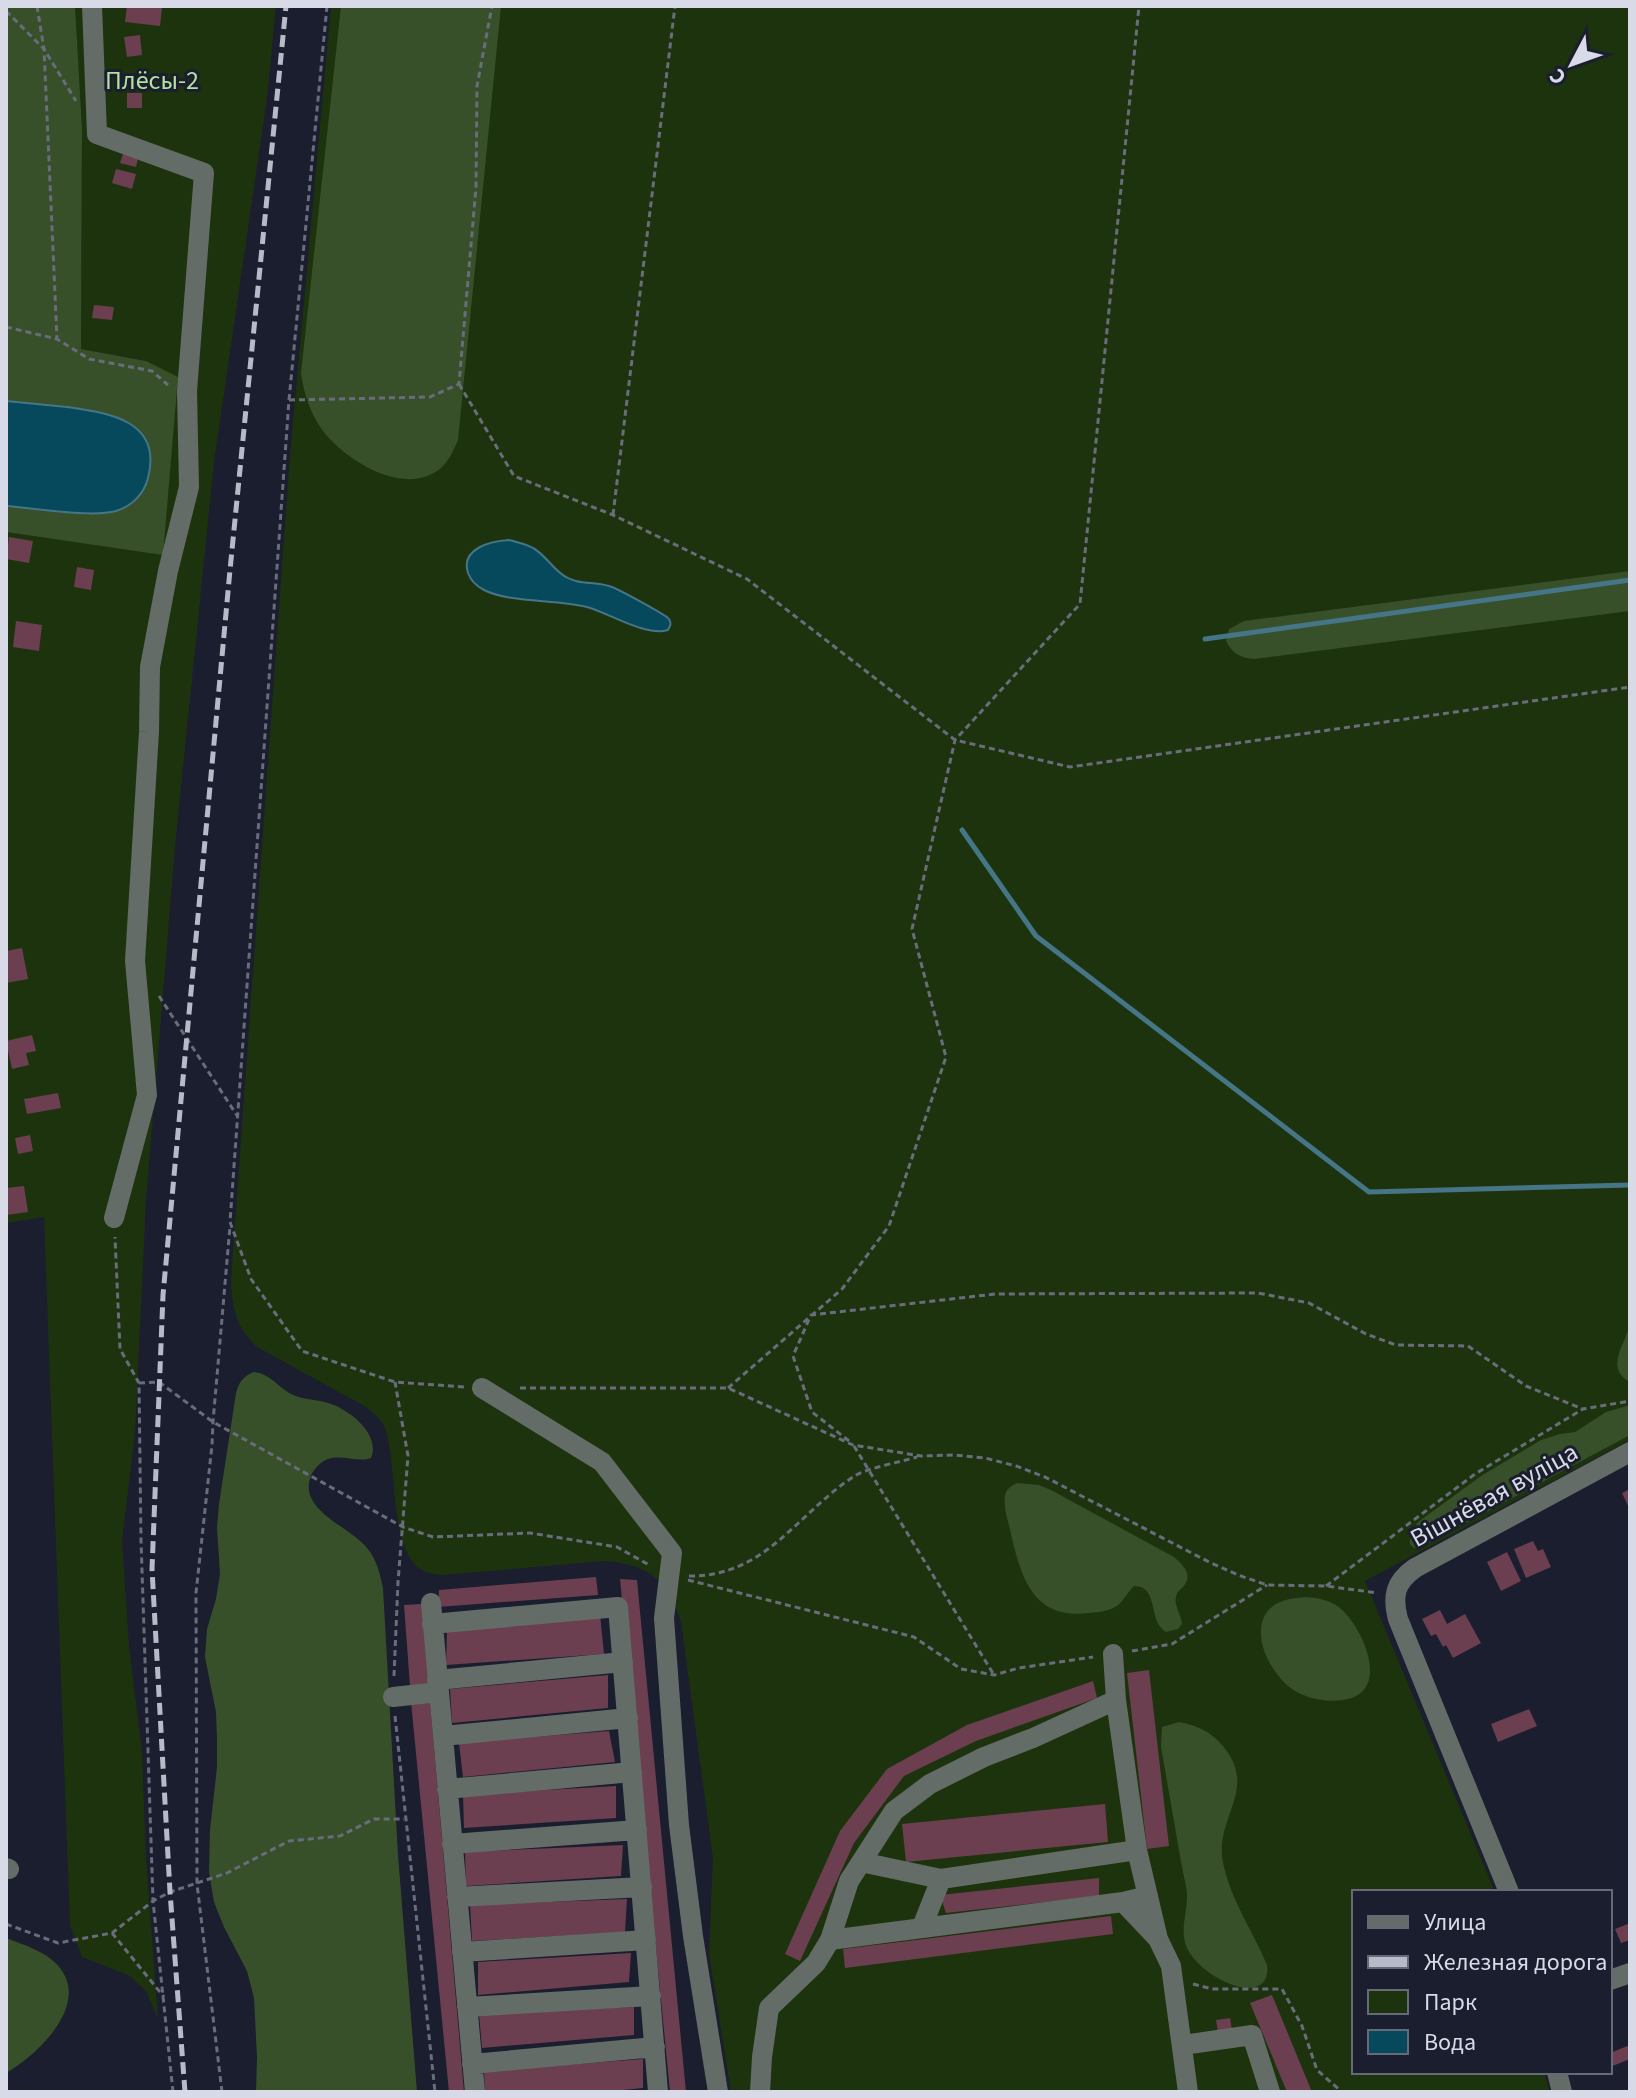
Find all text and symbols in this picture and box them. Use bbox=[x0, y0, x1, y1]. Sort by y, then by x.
north arrow bbox=[1532, 24, 1612, 104]
text: С bbox=[1541, 61, 1574, 92]
park label: Плёсы-2 bbox=[105, 62, 199, 99]
street label: Вішнёвая вуліца bbox=[1403, 1434, 1585, 1556]
legend bbox=[1352, 1890, 1612, 2074]
text: Улица bbox=[1424, 1905, 1486, 1940]
text: Железная дорога bbox=[1424, 1945, 1607, 1980]
text: Парк bbox=[1424, 1985, 1477, 2020]
text: Вода bbox=[1424, 2025, 1476, 2060]

